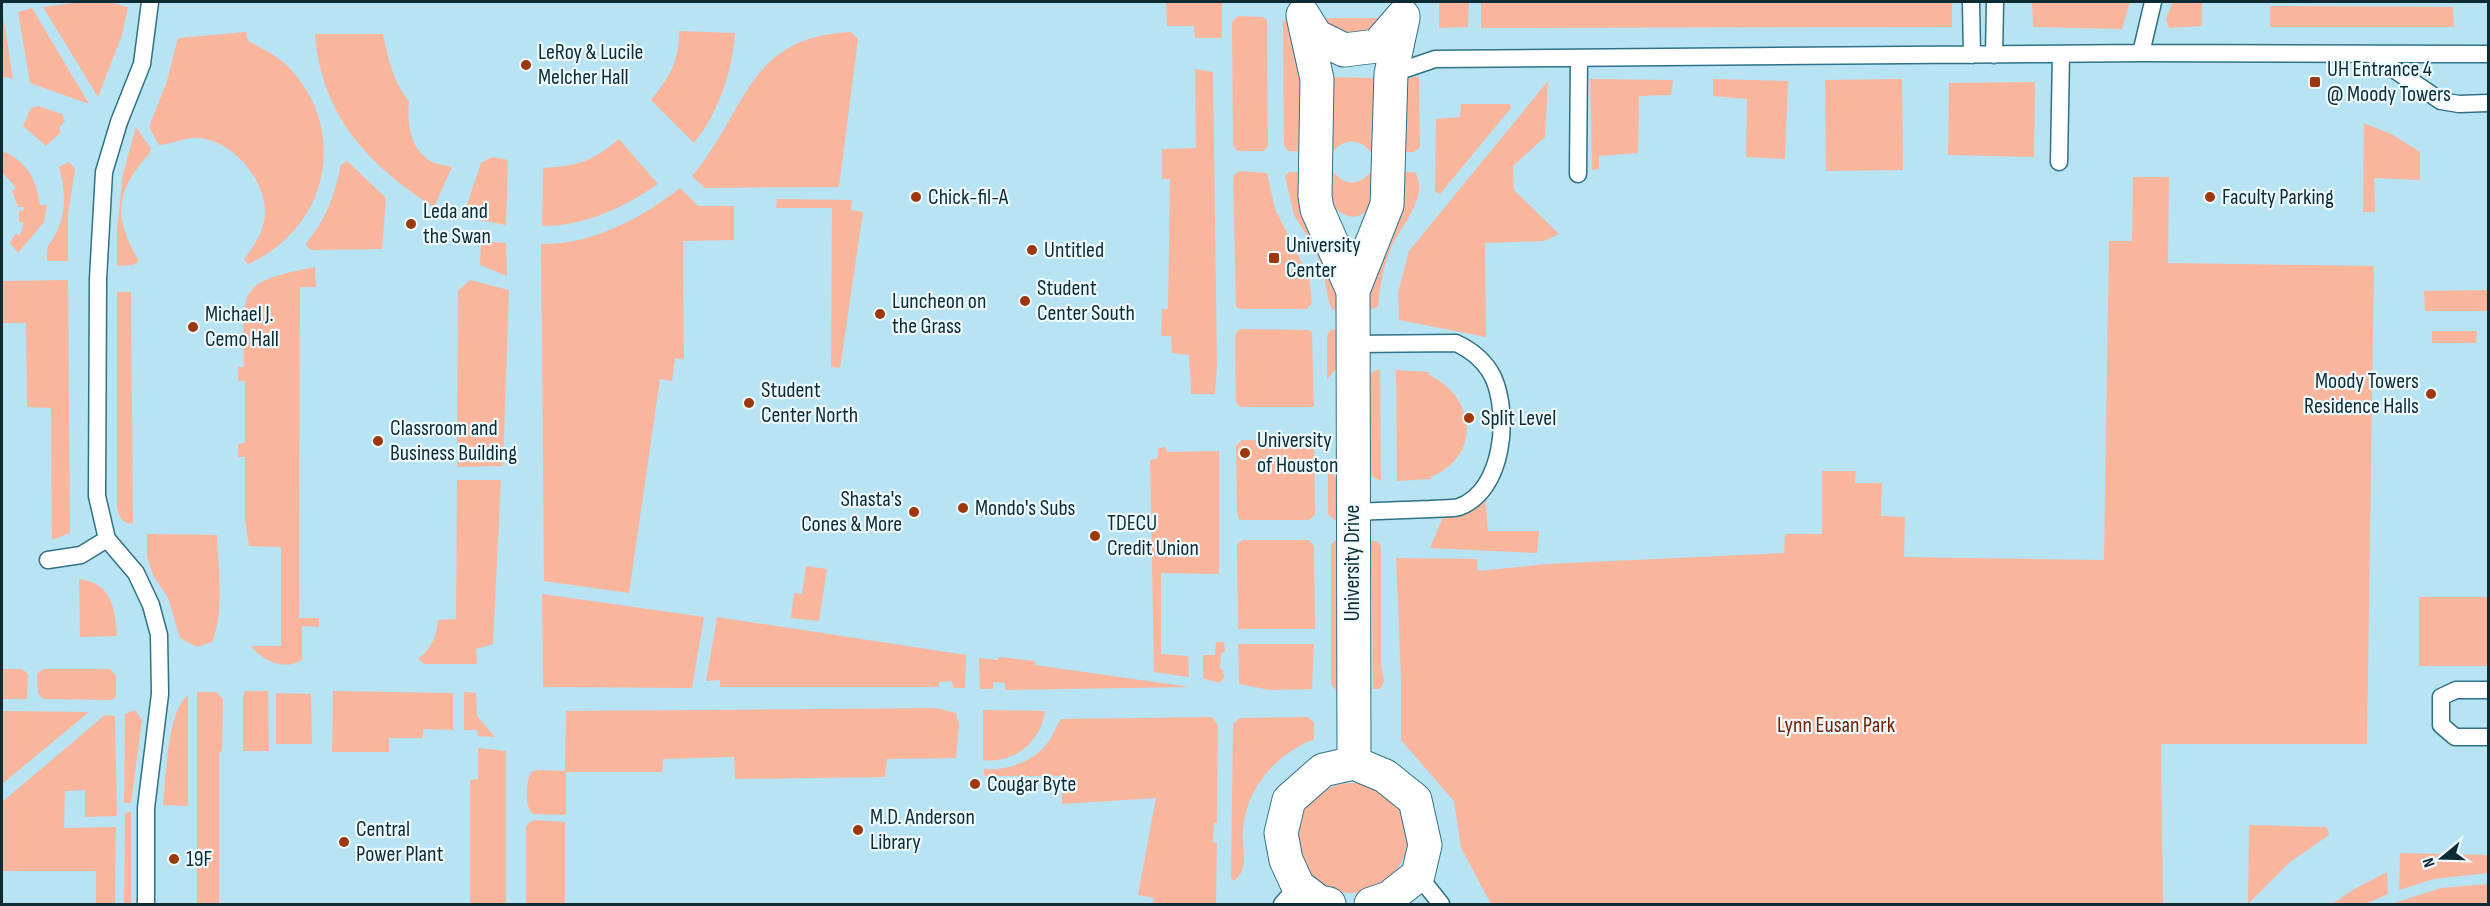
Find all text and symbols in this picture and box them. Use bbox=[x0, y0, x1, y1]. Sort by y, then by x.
place label: LeRoy & Lucile Melcher Hall bbox=[538, 39, 643, 91]
place label: UH Entrance 4 @ Moody Towers bbox=[2327, 56, 2451, 108]
marker: LeRoy & Lucile Melcher Hall bbox=[519, 58, 533, 72]
marker: UH Entrance 4 @ Moody Towers bbox=[2308, 75, 2322, 89]
place label: Chick-fil-A bbox=[928, 184, 1009, 211]
place label: Faculty Parking bbox=[2222, 184, 2334, 211]
marker: Chick-fil-A bbox=[909, 190, 923, 204]
marker: Faculty Parking bbox=[2203, 190, 2217, 204]
place label: Leda and the Swan bbox=[423, 198, 491, 250]
marker: Leda and the Swan bbox=[404, 217, 418, 231]
place label: University Center bbox=[1286, 232, 1361, 284]
place label: Untitled bbox=[1044, 237, 1104, 264]
marker: Untitled bbox=[1025, 243, 1039, 257]
marker: University Center bbox=[1267, 251, 1281, 265]
place label: Student Center South bbox=[1037, 275, 1135, 327]
place label: Luncheon on the Grass bbox=[892, 288, 986, 340]
marker: Student Center South bbox=[1018, 294, 1032, 308]
place label: Michael J. Cemo Hall bbox=[205, 301, 279, 353]
marker: Luncheon on the Grass bbox=[873, 307, 887, 321]
marker: Michael J. Cemo Hall bbox=[186, 320, 200, 334]
place label: Moody Towers Residence Halls bbox=[2304, 368, 2419, 420]
place label: Student Center North bbox=[761, 377, 858, 429]
marker: Moody Towers Residence Halls bbox=[2424, 387, 2438, 401]
marker: Student Center North bbox=[742, 396, 756, 410]
place label: Split Level bbox=[1481, 405, 1556, 432]
marker: Split Level bbox=[1462, 411, 1476, 425]
place label: Classroom and Business Building bbox=[390, 415, 517, 467]
place label: University of Houston bbox=[1257, 427, 1338, 479]
marker: Classroom and Business Building bbox=[371, 434, 385, 448]
marker: University of Houston bbox=[1238, 446, 1252, 460]
place label: Shasta's Cones & More bbox=[801, 486, 902, 538]
place label: Mondo's Subs bbox=[975, 495, 1076, 522]
marker: Mondo's Subs bbox=[956, 501, 970, 515]
marker: Shasta's Cones & More bbox=[907, 505, 921, 519]
street label: University Drive bbox=[1339, 505, 1366, 621]
place label: TDECU Credit Union bbox=[1107, 510, 1199, 562]
marker: TDECU Credit Union bbox=[1088, 529, 1102, 543]
park label: Lynn Eusan Park bbox=[1777, 712, 1896, 739]
place label: Cougar Byte bbox=[987, 771, 1076, 798]
marker: Cougar Byte bbox=[968, 777, 982, 791]
place label: M.D. Anderson Library bbox=[870, 804, 975, 856]
place label: Central Power Plant bbox=[356, 816, 444, 868]
marker: M.D. Anderson Library bbox=[851, 823, 865, 837]
north arrow bbox=[2412, 828, 2472, 888]
marker: Central Power Plant bbox=[337, 835, 351, 849]
place label: 19F bbox=[186, 846, 212, 873]
marker: 19F bbox=[167, 852, 181, 866]
text: N bbox=[2419, 855, 2440, 870]

